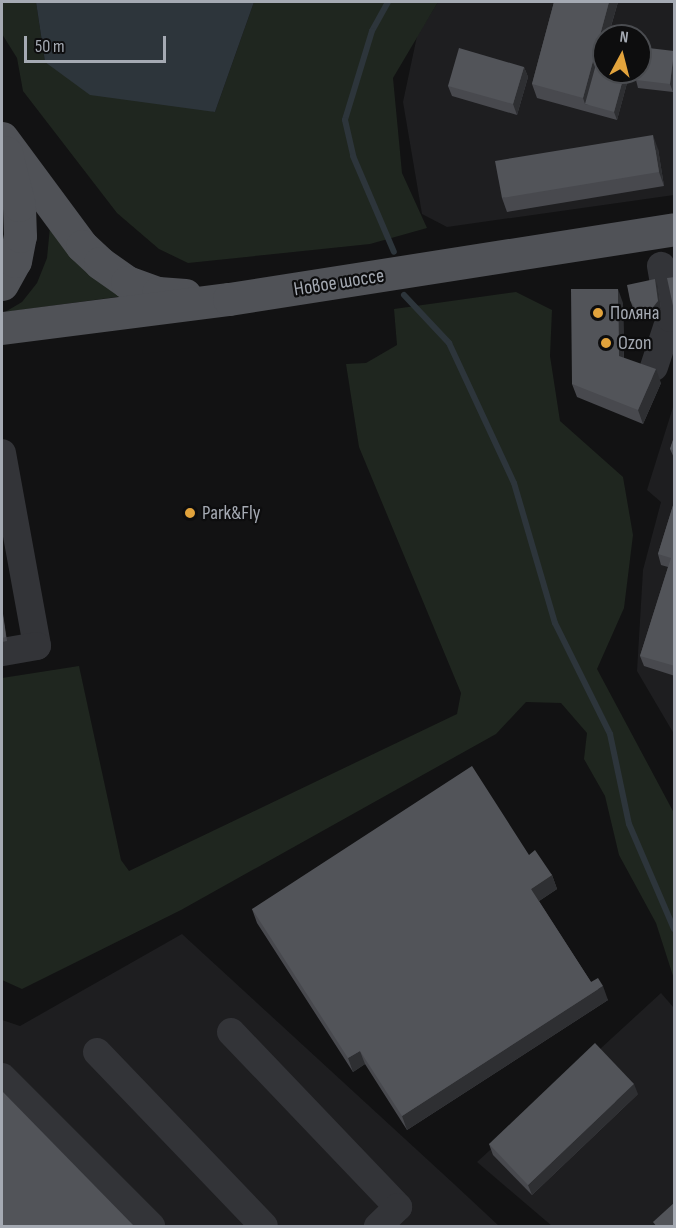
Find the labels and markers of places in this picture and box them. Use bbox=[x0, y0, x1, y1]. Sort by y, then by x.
place label: Поляна bbox=[610, 301, 659, 325]
marker: Поляна bbox=[591, 306, 605, 320]
place label: Ozon bbox=[618, 331, 652, 355]
marker: Ozon bbox=[599, 336, 613, 350]
place label: Park&Fly bbox=[202, 501, 260, 525]
marker: Park&Fly bbox=[183, 506, 197, 520]

